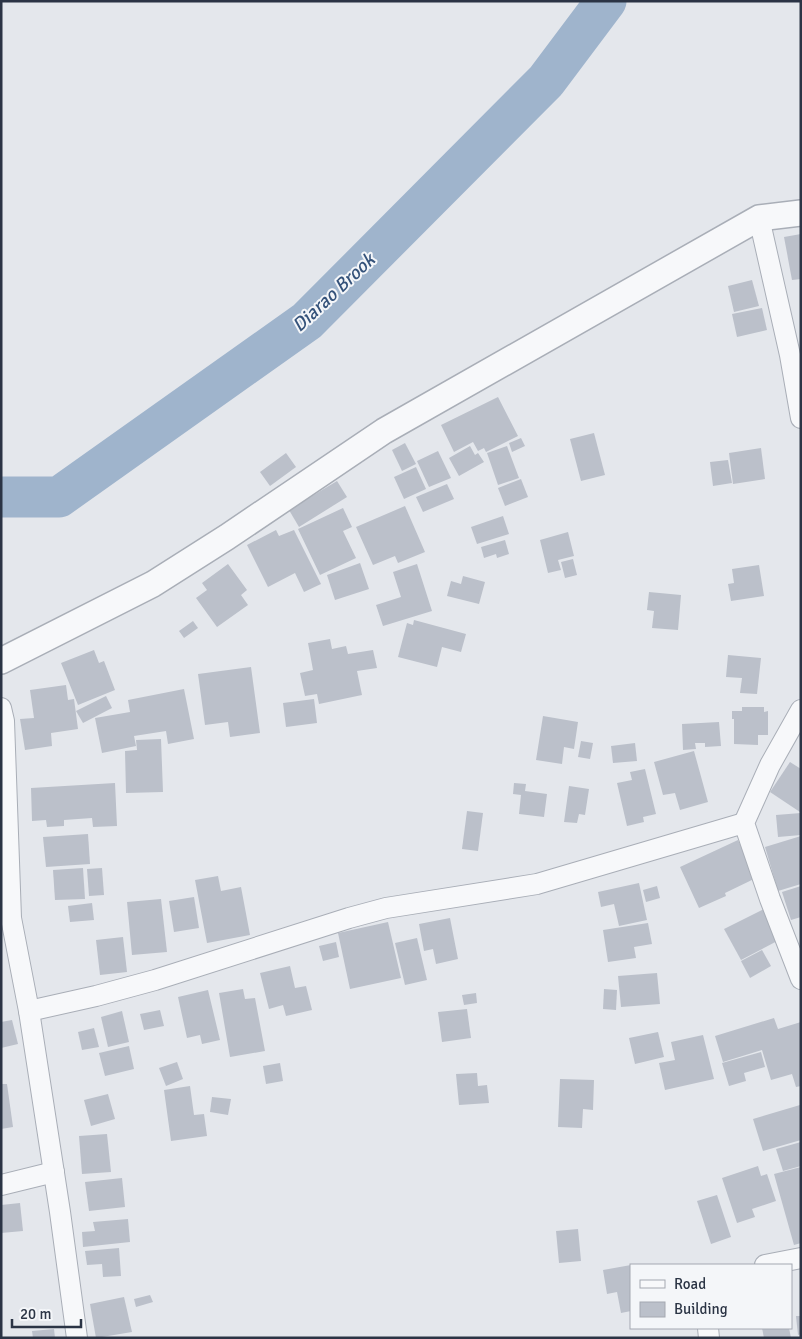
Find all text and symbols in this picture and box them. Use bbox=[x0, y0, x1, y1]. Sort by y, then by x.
water label: Diarao Brook bbox=[287, 247, 381, 337]
legend bbox=[630, 1264, 792, 1329]
text: Road bbox=[674, 1275, 706, 1293]
scale bar bbox=[12, 1296, 81, 1328]
text: Building bbox=[674, 1300, 728, 1318]
text: 20 m bbox=[20, 1305, 51, 1323]

